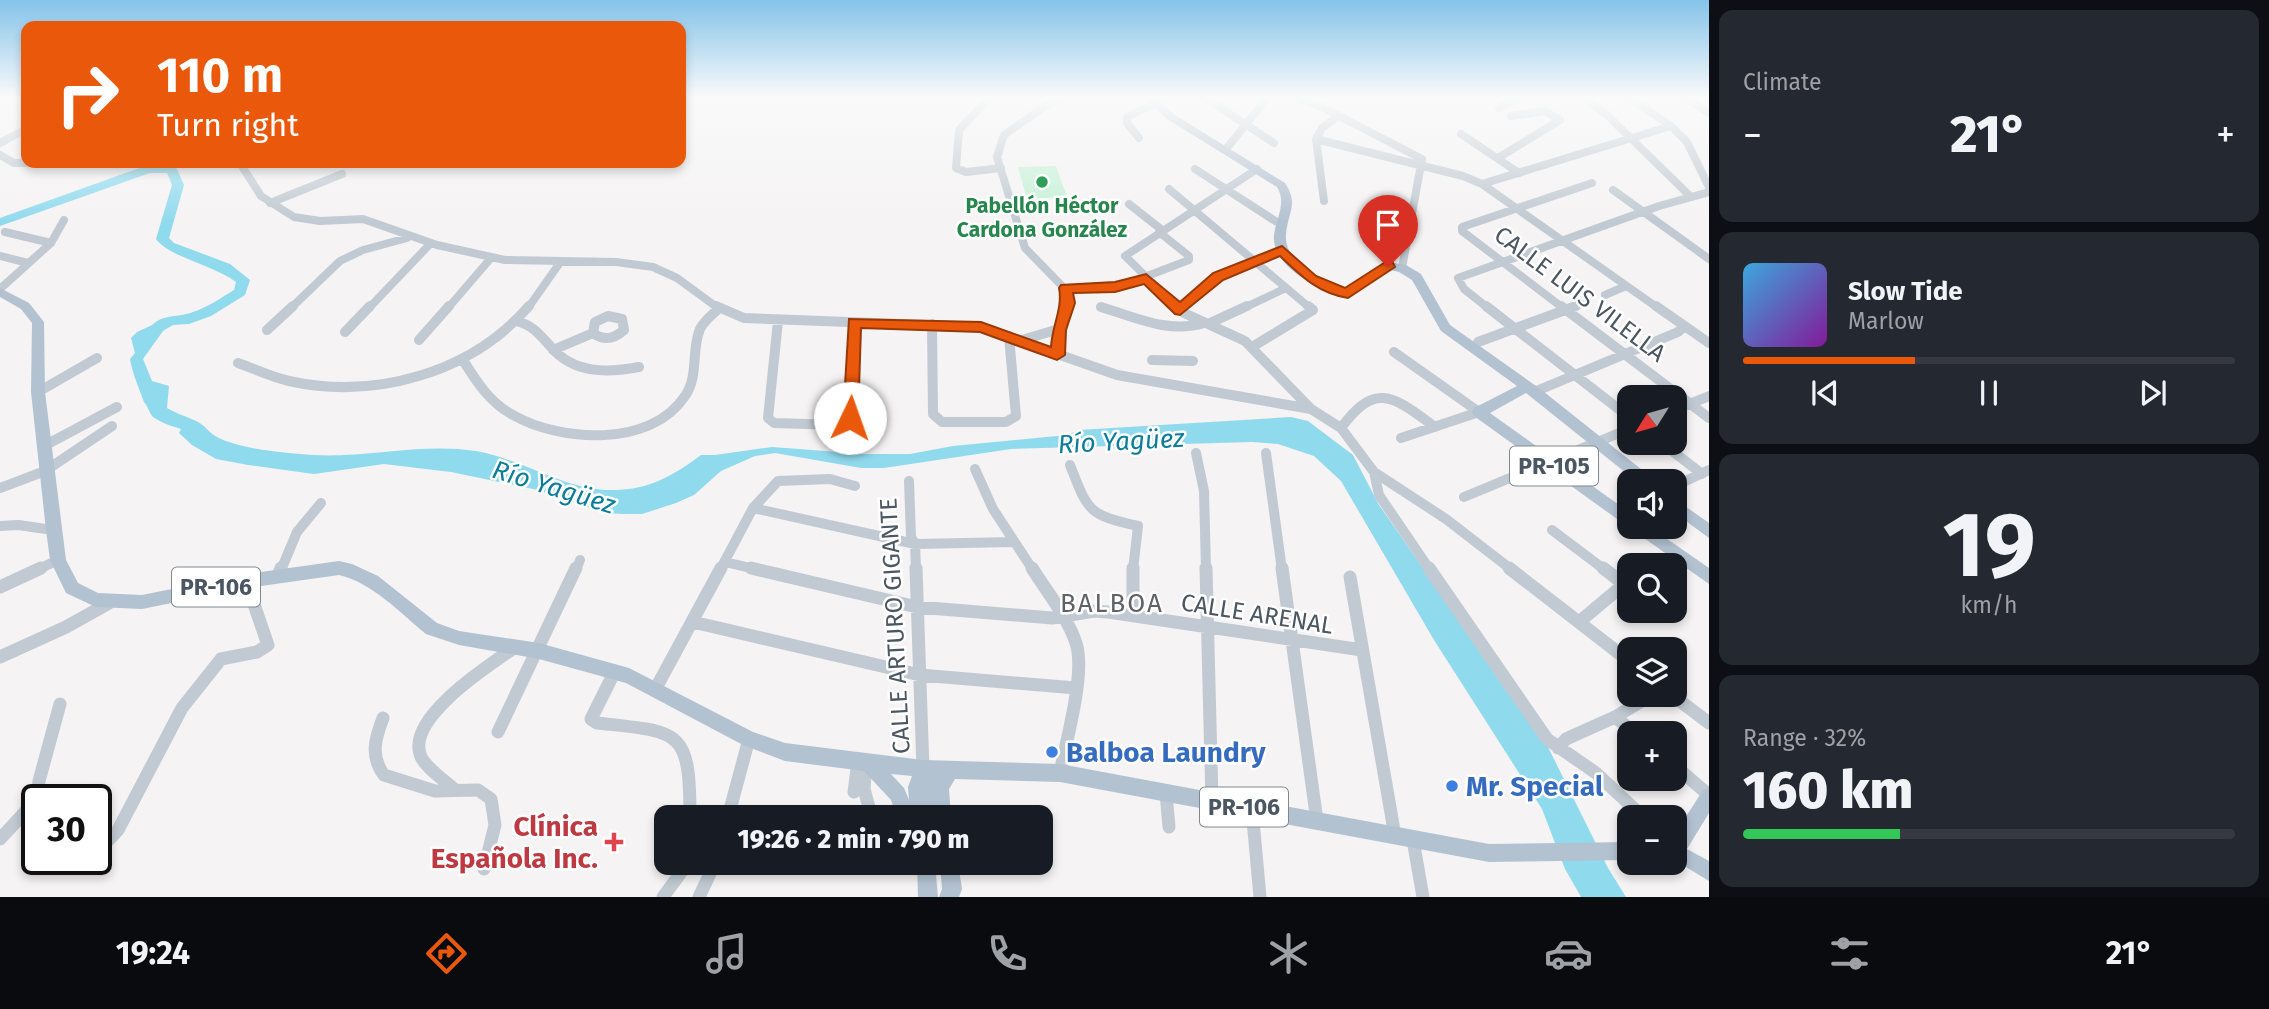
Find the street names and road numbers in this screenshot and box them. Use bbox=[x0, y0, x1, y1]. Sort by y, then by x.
street label: CALLE LUIS VILELLA bbox=[1489, 221, 1671, 368]
road number: PR-105 bbox=[1510, 446, 1598, 486]
street label: CALLE ARTURO GIGANTE bbox=[874, 497, 916, 755]
road number: PR-106 bbox=[172, 568, 260, 607]
street label: CALLE ARENAL bbox=[1179, 588, 1335, 640]
road number: PR-106 bbox=[1200, 788, 1288, 827]

